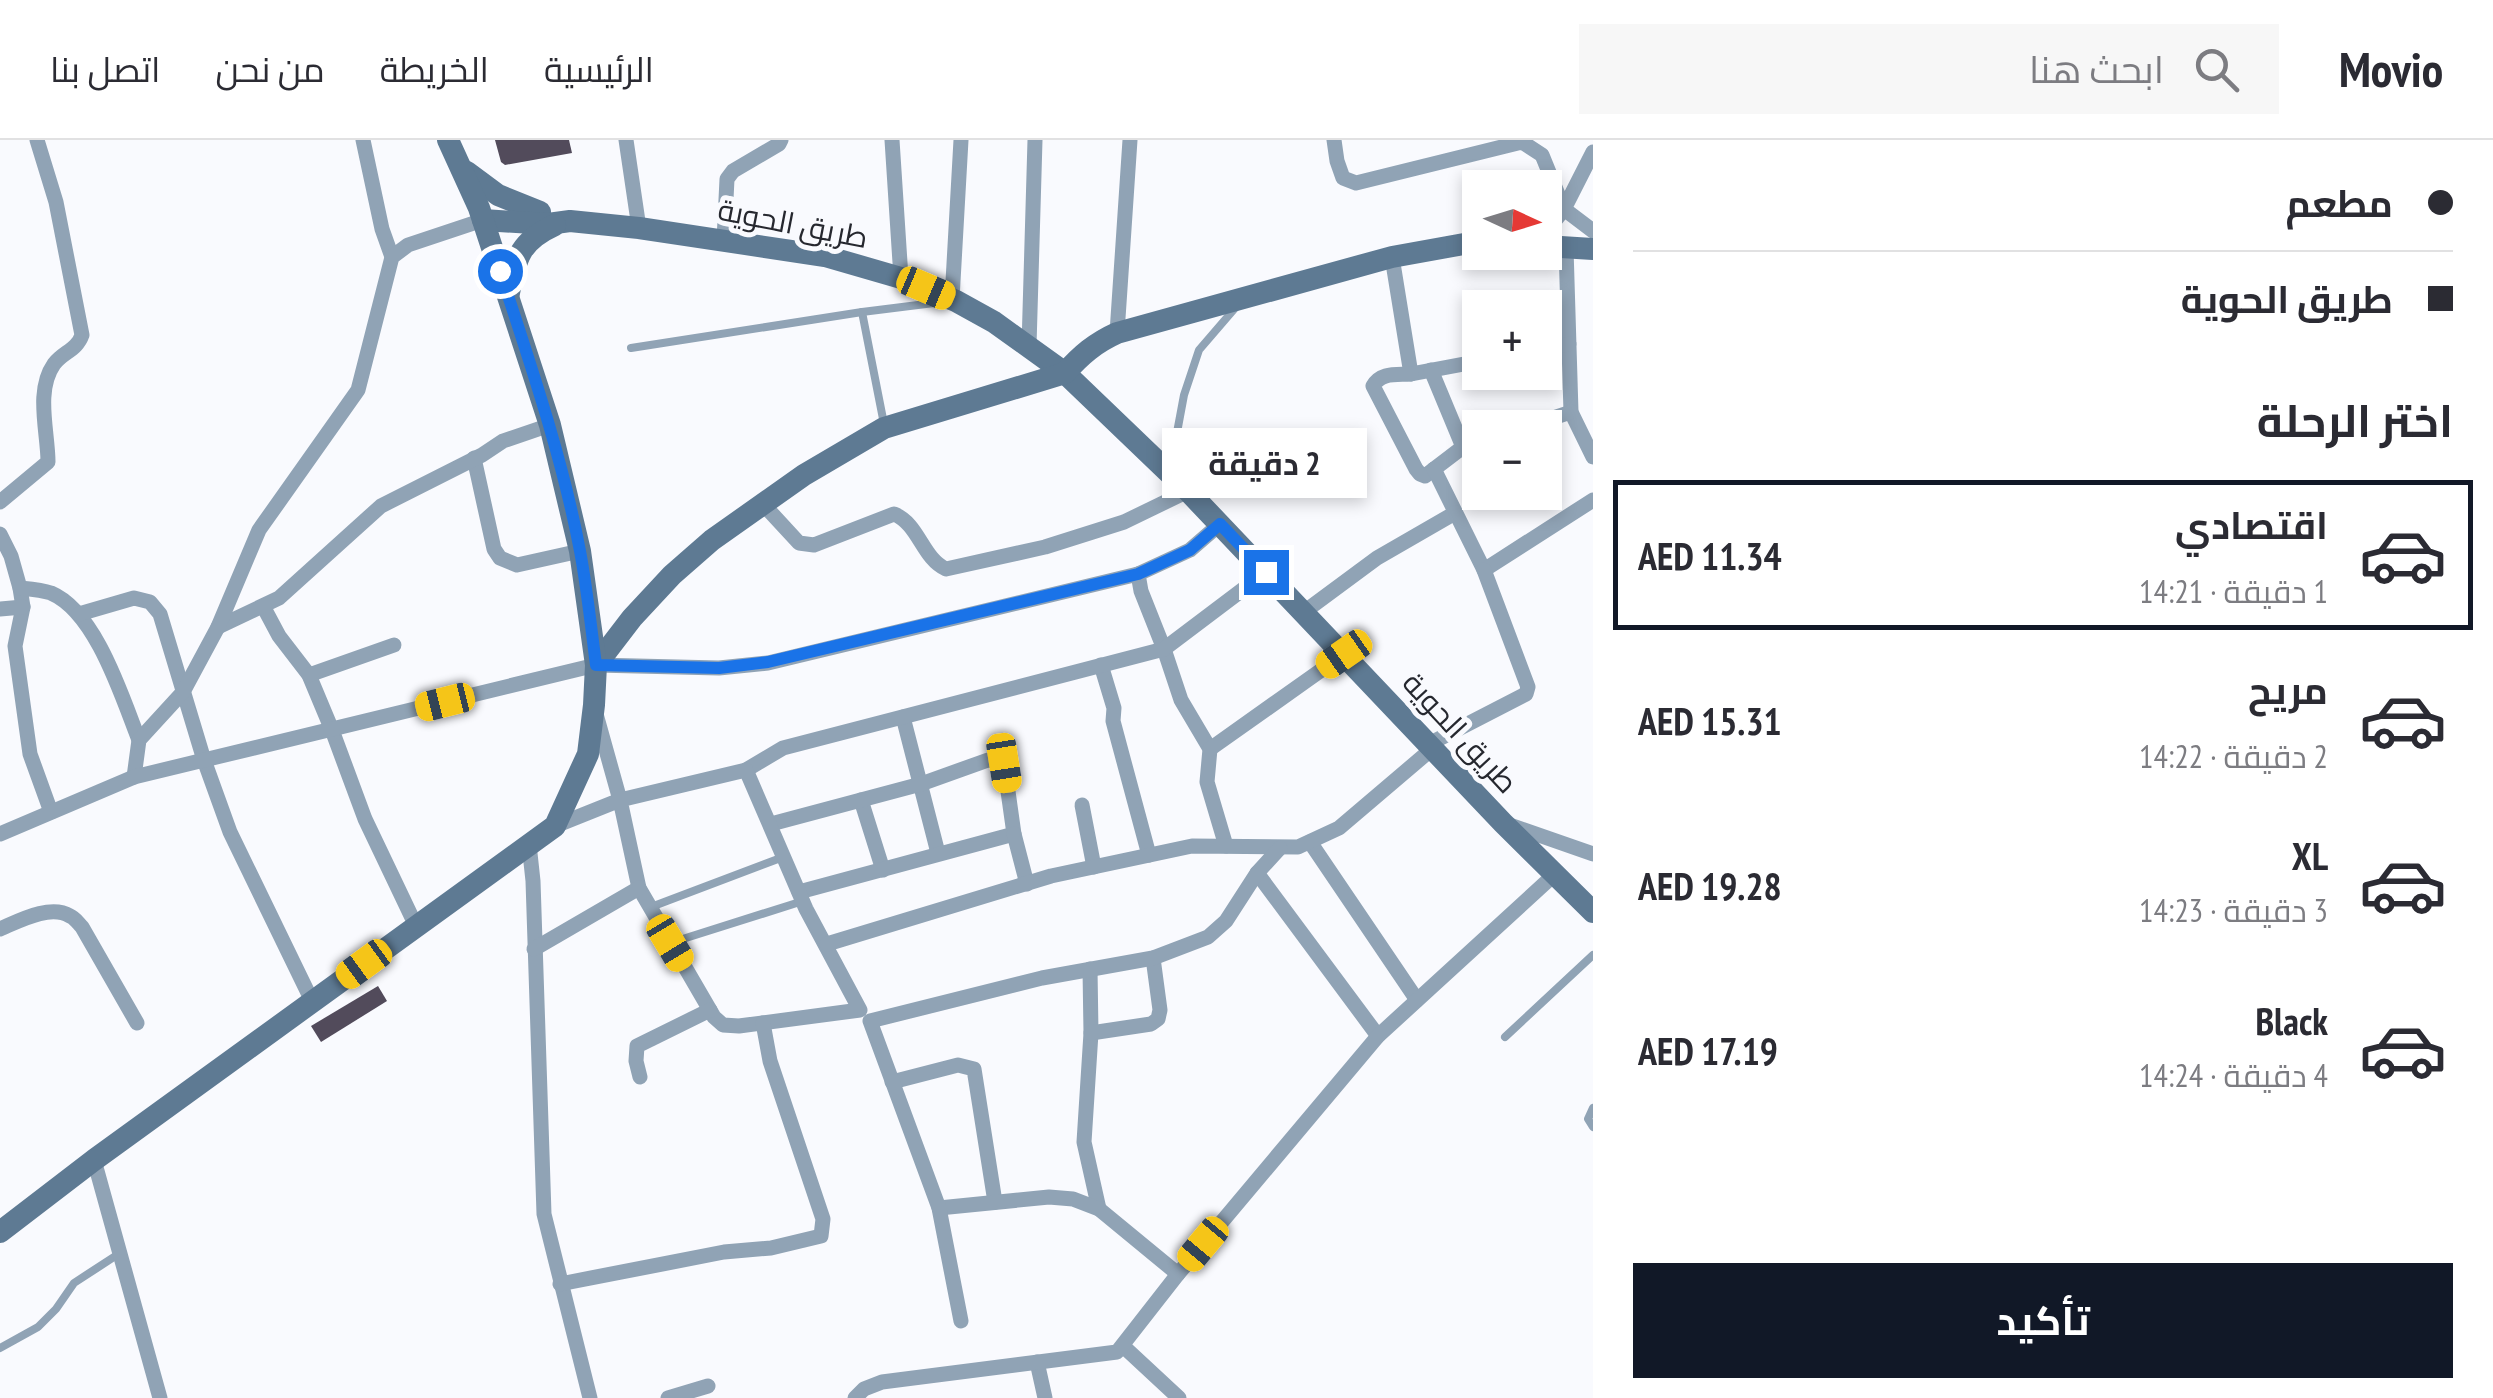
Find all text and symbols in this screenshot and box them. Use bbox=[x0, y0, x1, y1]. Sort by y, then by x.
search box bbox=[1579, 24, 2279, 114]
text: Movio bbox=[2339, 38, 2443, 100]
icon: search bbox=[2189, 42, 2244, 97]
text: ابحث هنا bbox=[2029, 44, 2164, 93]
text: اتصل بنا bbox=[50, 46, 160, 92]
text: من نحن bbox=[215, 46, 325, 92]
text: الخريطة bbox=[380, 46, 489, 92]
text: الرئيسية bbox=[544, 46, 654, 92]
north arrow bbox=[1462, 170, 1562, 270]
map controls bbox=[1462, 170, 1562, 510]
text: مطعم bbox=[2285, 178, 2393, 227]
street label: طريق الحوية bbox=[715, 189, 872, 256]
route start bbox=[478, 249, 523, 294]
car bbox=[893, 262, 959, 314]
text: طريق الحوية bbox=[2181, 274, 2393, 323]
button: + bbox=[1462, 290, 1562, 390]
text: اختر الرحلة bbox=[2257, 391, 2453, 449]
button: − bbox=[1462, 410, 1562, 510]
callout: 2 دقيقة bbox=[1164, 427, 1368, 497]
text: 2 دقيقة bbox=[1208, 442, 1321, 484]
text: اقتصادي bbox=[2175, 500, 2328, 549]
icon: car bbox=[2358, 510, 2448, 600]
text: AED 11.34 bbox=[1638, 531, 1782, 580]
route end bbox=[1244, 550, 1289, 595]
text: 1 دقيقة · 14:21 bbox=[2139, 570, 2328, 612]
car bbox=[1311, 625, 1377, 683]
street label: طريق الحوية bbox=[1395, 663, 1527, 801]
text: مريح bbox=[2248, 665, 2328, 714]
icon: car bbox=[2358, 675, 2448, 765]
car bbox=[412, 680, 478, 724]
text: AED 15.31 bbox=[1638, 696, 1782, 745]
car bbox=[984, 731, 1024, 795]
text: 2 دقيقة · 14:22 bbox=[2139, 735, 2328, 777]
text: XL bbox=[2292, 831, 2328, 880]
icon: car bbox=[2358, 840, 2448, 930]
text: AED 19.28 bbox=[1638, 861, 1782, 910]
text: 3 دقيقة · 14:23 bbox=[2139, 889, 2328, 931]
car bbox=[642, 910, 698, 976]
car bbox=[331, 934, 397, 994]
text: Black bbox=[2255, 996, 2328, 1045]
icon: car bbox=[2358, 1005, 2448, 1095]
text: AED 17.19 bbox=[1638, 1026, 1778, 1075]
text: 4 دقيقة · 14:24 bbox=[2139, 1054, 2328, 1096]
car bbox=[1172, 1211, 1234, 1277]
button: تأكيد bbox=[1633, 1263, 2453, 1378]

